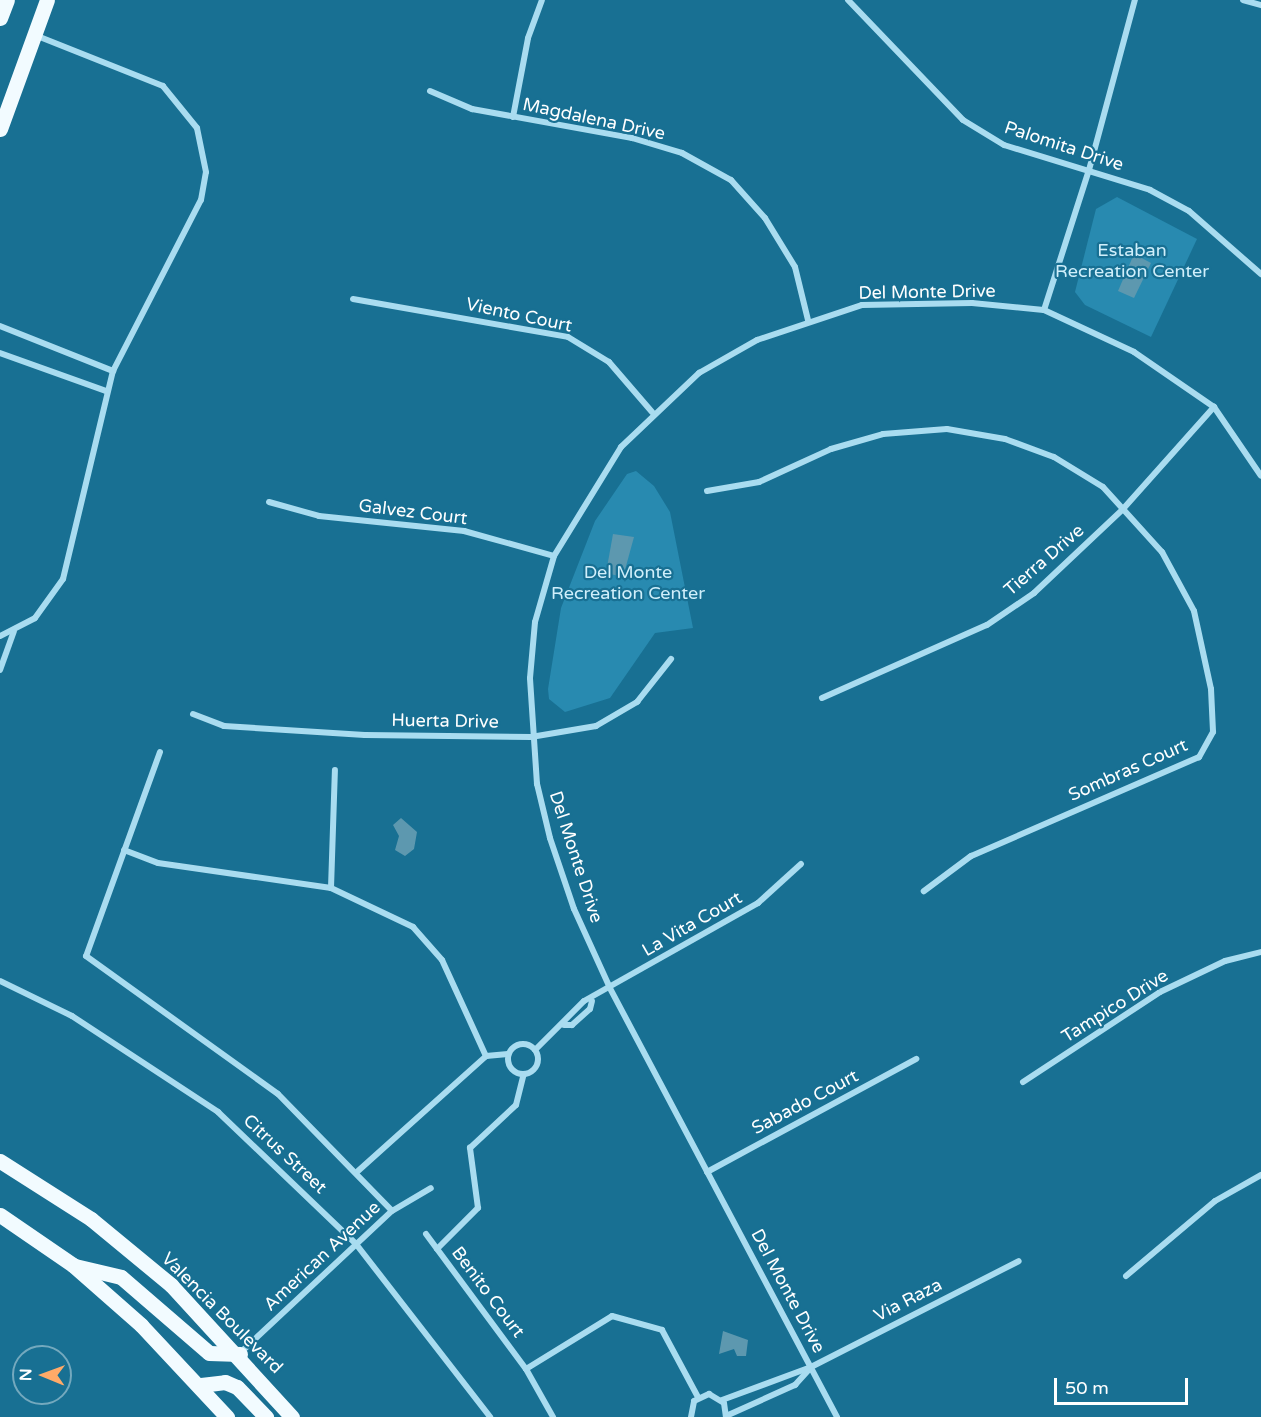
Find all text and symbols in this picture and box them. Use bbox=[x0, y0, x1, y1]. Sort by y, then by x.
street label: Magdalena Drive bbox=[521, 93, 667, 145]
street label: Palomita Drive bbox=[1002, 117, 1126, 175]
park label: Estaban Recreation Center bbox=[1055, 240, 1209, 282]
street label: Del Monte Drive bbox=[858, 280, 996, 304]
street label: Viento Court bbox=[464, 293, 574, 337]
street label: Galvez Court bbox=[357, 495, 469, 529]
street label: Tierra Drive bbox=[1000, 520, 1088, 600]
park label: Del Monte Recreation Center bbox=[551, 562, 705, 604]
street label: Huerta Drive bbox=[391, 709, 499, 733]
street label: Sombras Court bbox=[1065, 734, 1191, 806]
street label: Del Monte Drive bbox=[545, 788, 607, 926]
street label: La Vita Court bbox=[638, 887, 746, 961]
street label: Tampico Drive bbox=[1058, 965, 1172, 1047]
street label: Sabado Court bbox=[748, 1065, 862, 1139]
street label: Citrus Street bbox=[239, 1110, 331, 1198]
street label: American Avenue bbox=[259, 1197, 385, 1315]
street label: Del Monte Drive bbox=[746, 1225, 830, 1357]
street label: Benito Court bbox=[447, 1242, 529, 1342]
street label: Valencia Boulevard bbox=[157, 1248, 287, 1378]
street label: Via Raza bbox=[870, 1274, 946, 1326]
north arrow bbox=[12, 1345, 72, 1405]
scale bar bbox=[1057, 1366, 1190, 1404]
text: N bbox=[16, 1368, 36, 1381]
text: 50 m bbox=[1065, 1377, 1109, 1399]

